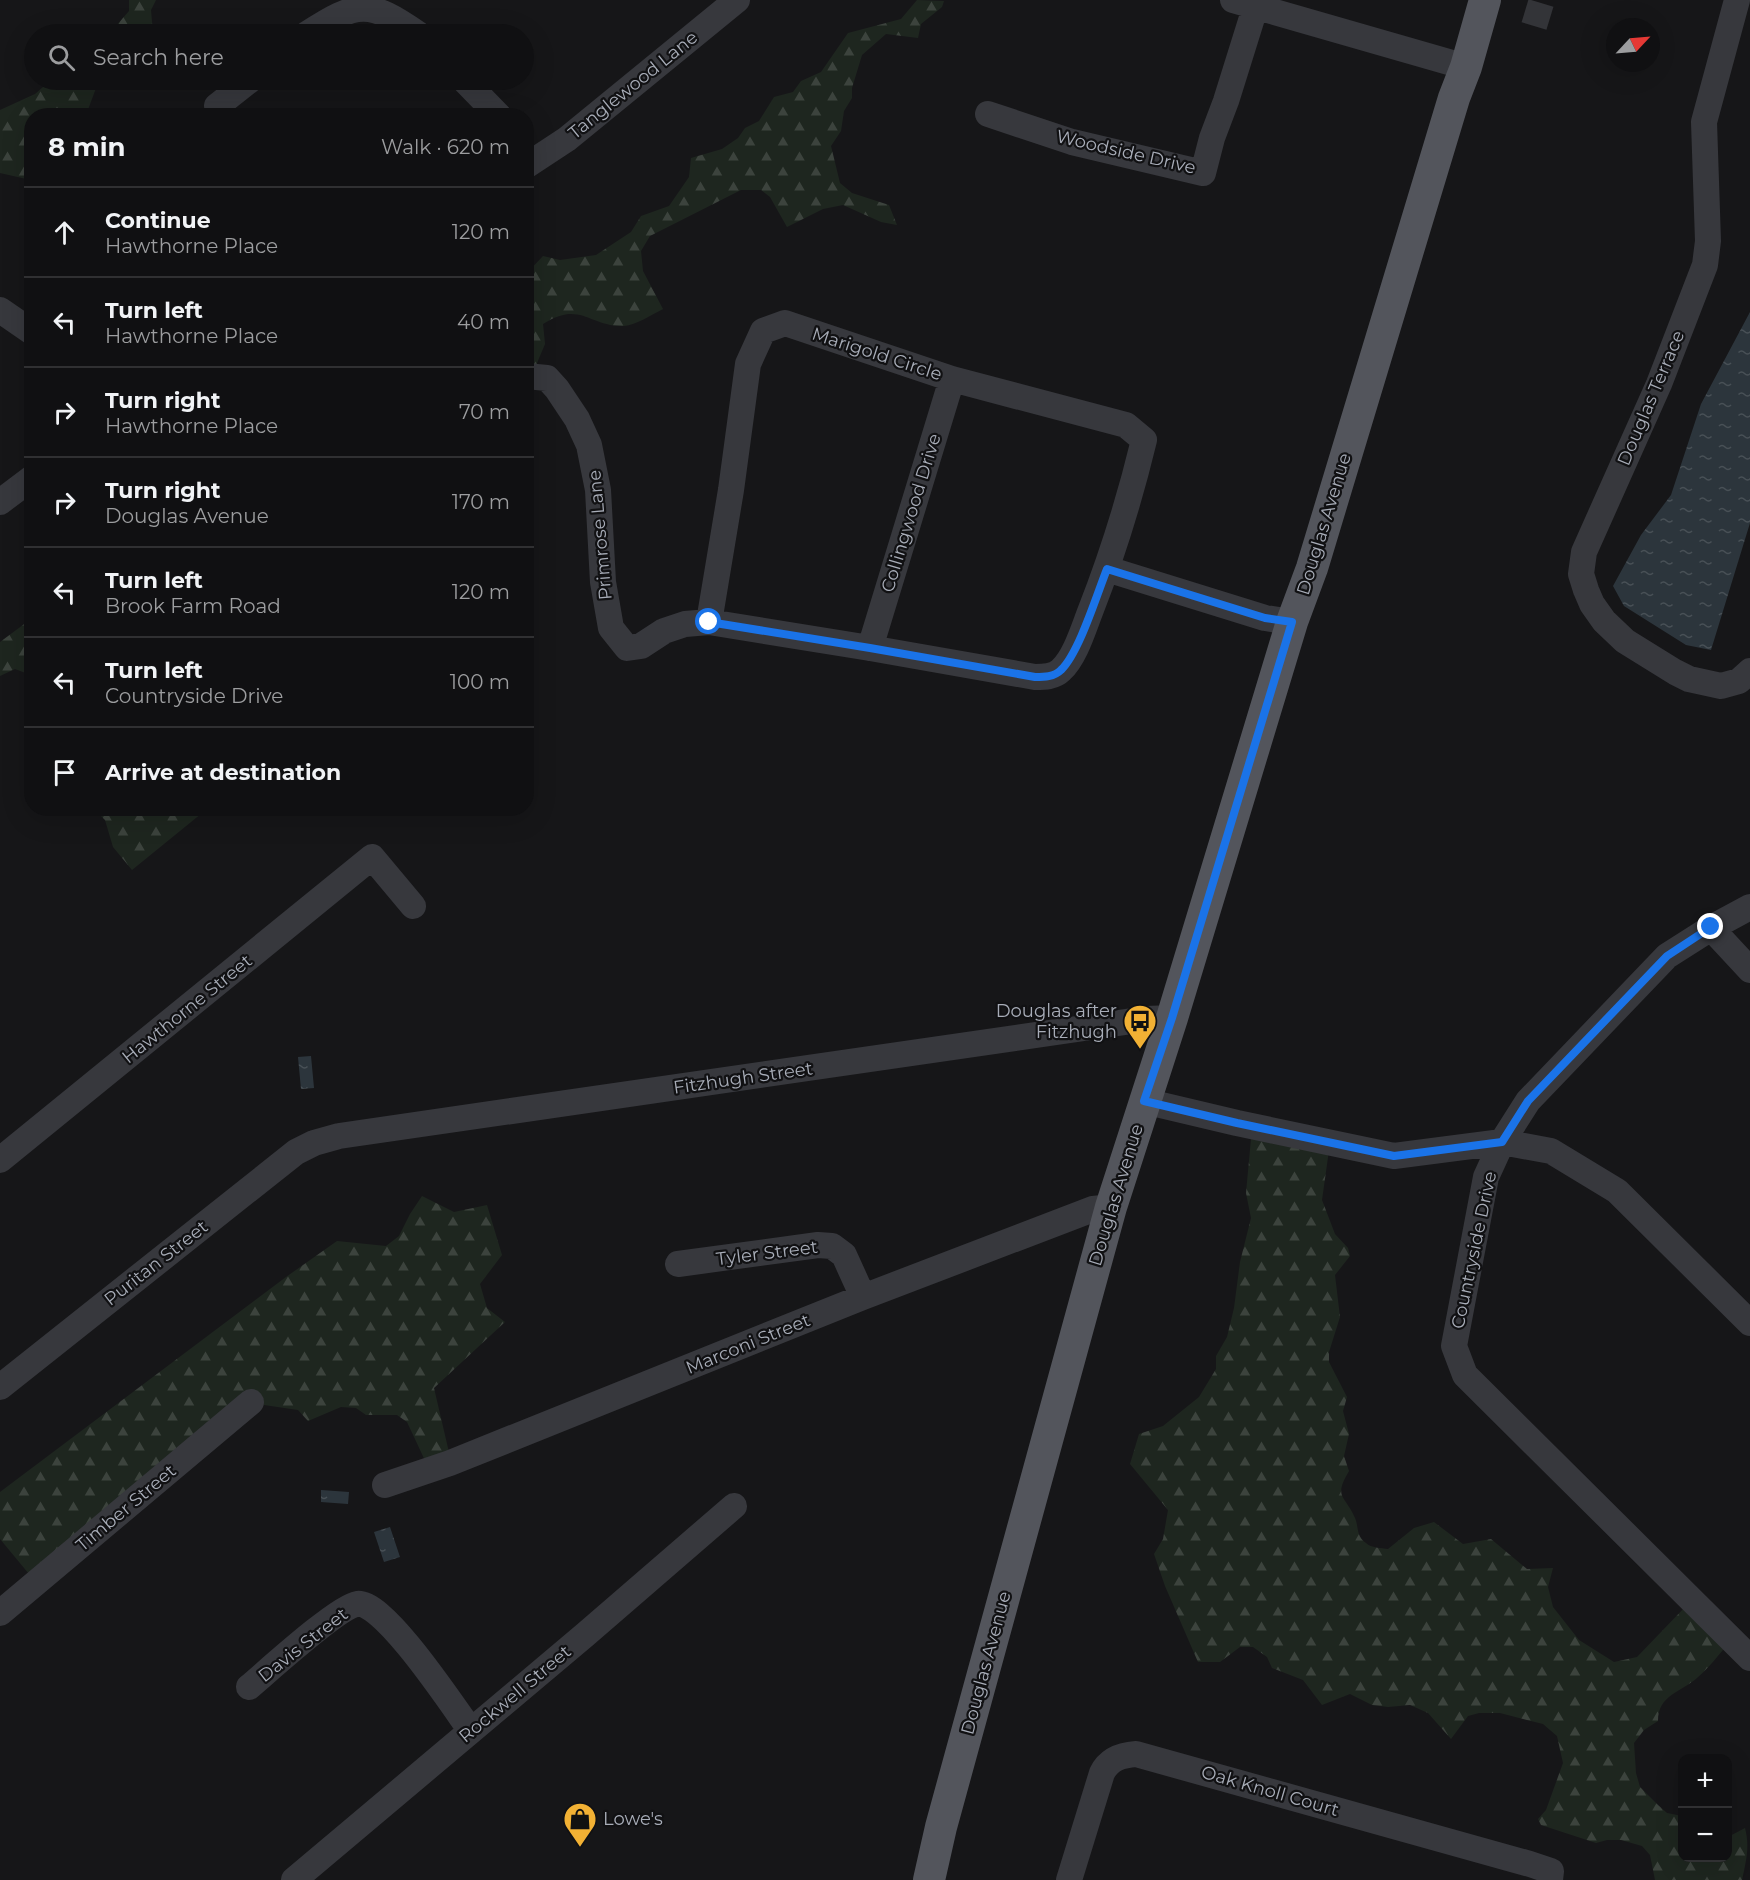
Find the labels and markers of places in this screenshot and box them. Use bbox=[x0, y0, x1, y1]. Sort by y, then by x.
place label: Douglas after Fitzhugh bbox=[996, 1000, 1117, 1043]
bus stop icon: Douglas after Fitzhugh bbox=[1122, 1003, 1158, 1050]
shop icon: Lowe's bbox=[562, 1801, 598, 1848]
place label: Lowe's bbox=[603, 1808, 663, 1830]

